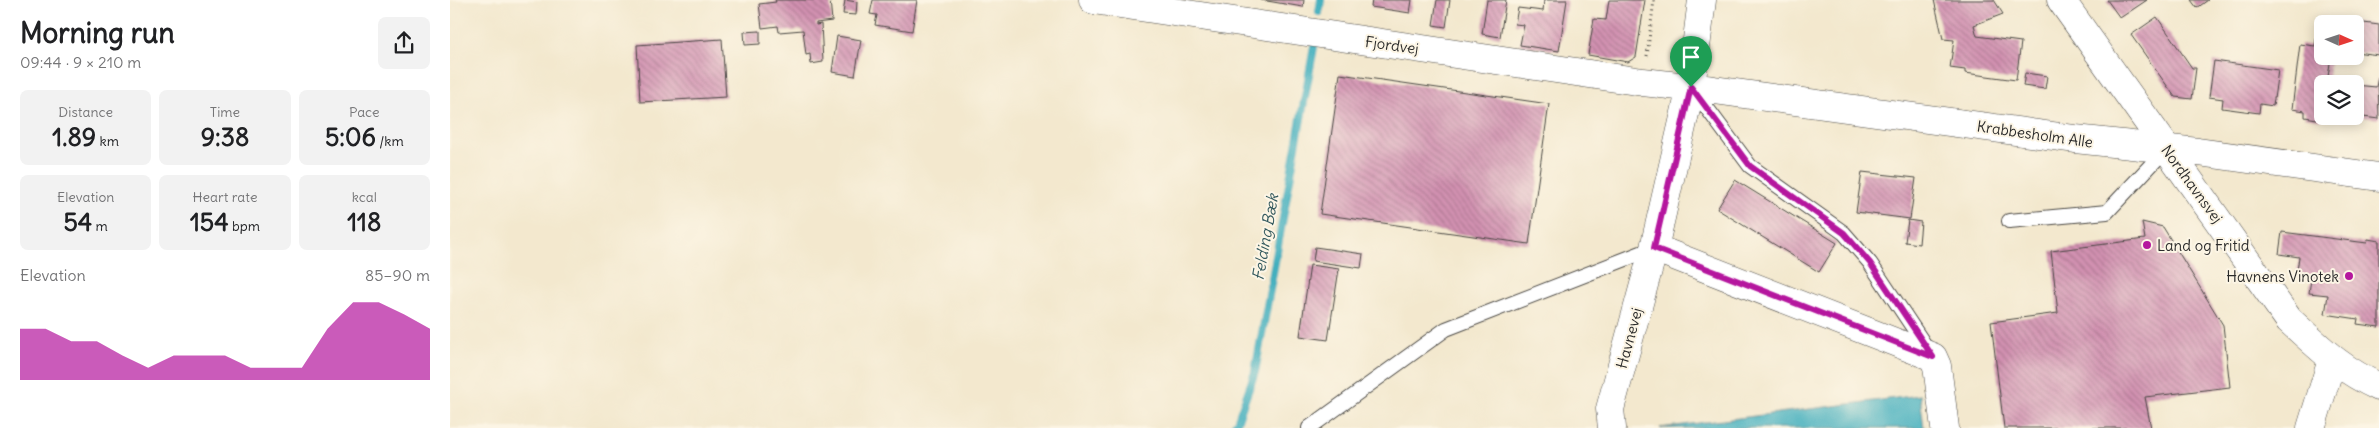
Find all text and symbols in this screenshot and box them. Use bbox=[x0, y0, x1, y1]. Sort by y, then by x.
text: Morning run bbox=[20, 15, 175, 51]
north arrow bbox=[2314, 15, 2364, 65]
map controls bbox=[2314, 15, 2364, 125]
button: share bbox=[378, 17, 430, 69]
street label: Fjordvej bbox=[1364, 32, 1420, 58]
pin bbox=[1670, 36, 1712, 87]
icon: arrive bbox=[1677, 43, 1705, 71]
text: 09:44 · 9 × 210 m bbox=[20, 52, 141, 72]
button: layers bbox=[2314, 75, 2364, 125]
text: Distance bbox=[58, 103, 113, 121]
text: Time bbox=[210, 103, 240, 121]
text: Pace bbox=[349, 103, 380, 121]
street label: Krabbesholm Alle bbox=[1976, 116, 2094, 152]
text: 1.89 bbox=[52, 121, 96, 153]
text: 9:38 bbox=[201, 121, 249, 153]
text: 5:06 bbox=[325, 121, 376, 153]
text: km bbox=[96, 132, 119, 150]
text: /km bbox=[376, 132, 404, 150]
street label: Nordhavnsvej bbox=[2157, 141, 2227, 227]
text: Elevation bbox=[57, 188, 114, 206]
text: Heart rate bbox=[193, 188, 257, 206]
text: kcal bbox=[352, 188, 377, 206]
water label: Felding Bæk bbox=[1248, 190, 1283, 282]
text: 54 bbox=[63, 206, 92, 238]
text: 154 bbox=[190, 206, 229, 238]
text: 118 bbox=[347, 206, 381, 238]
text: m bbox=[92, 217, 108, 235]
text: bpm bbox=[229, 217, 260, 235]
place label: Land og Fritid bbox=[2157, 236, 2250, 255]
marker: Land og Fritid bbox=[2141, 239, 2153, 251]
text: Elevation bbox=[20, 265, 86, 285]
text: 85–90 m bbox=[365, 265, 430, 285]
place label: Havnens Vinotek bbox=[2226, 267, 2339, 286]
marker: Havnens Vinotek bbox=[2343, 270, 2355, 282]
street label: Havnevej bbox=[1612, 306, 1646, 370]

